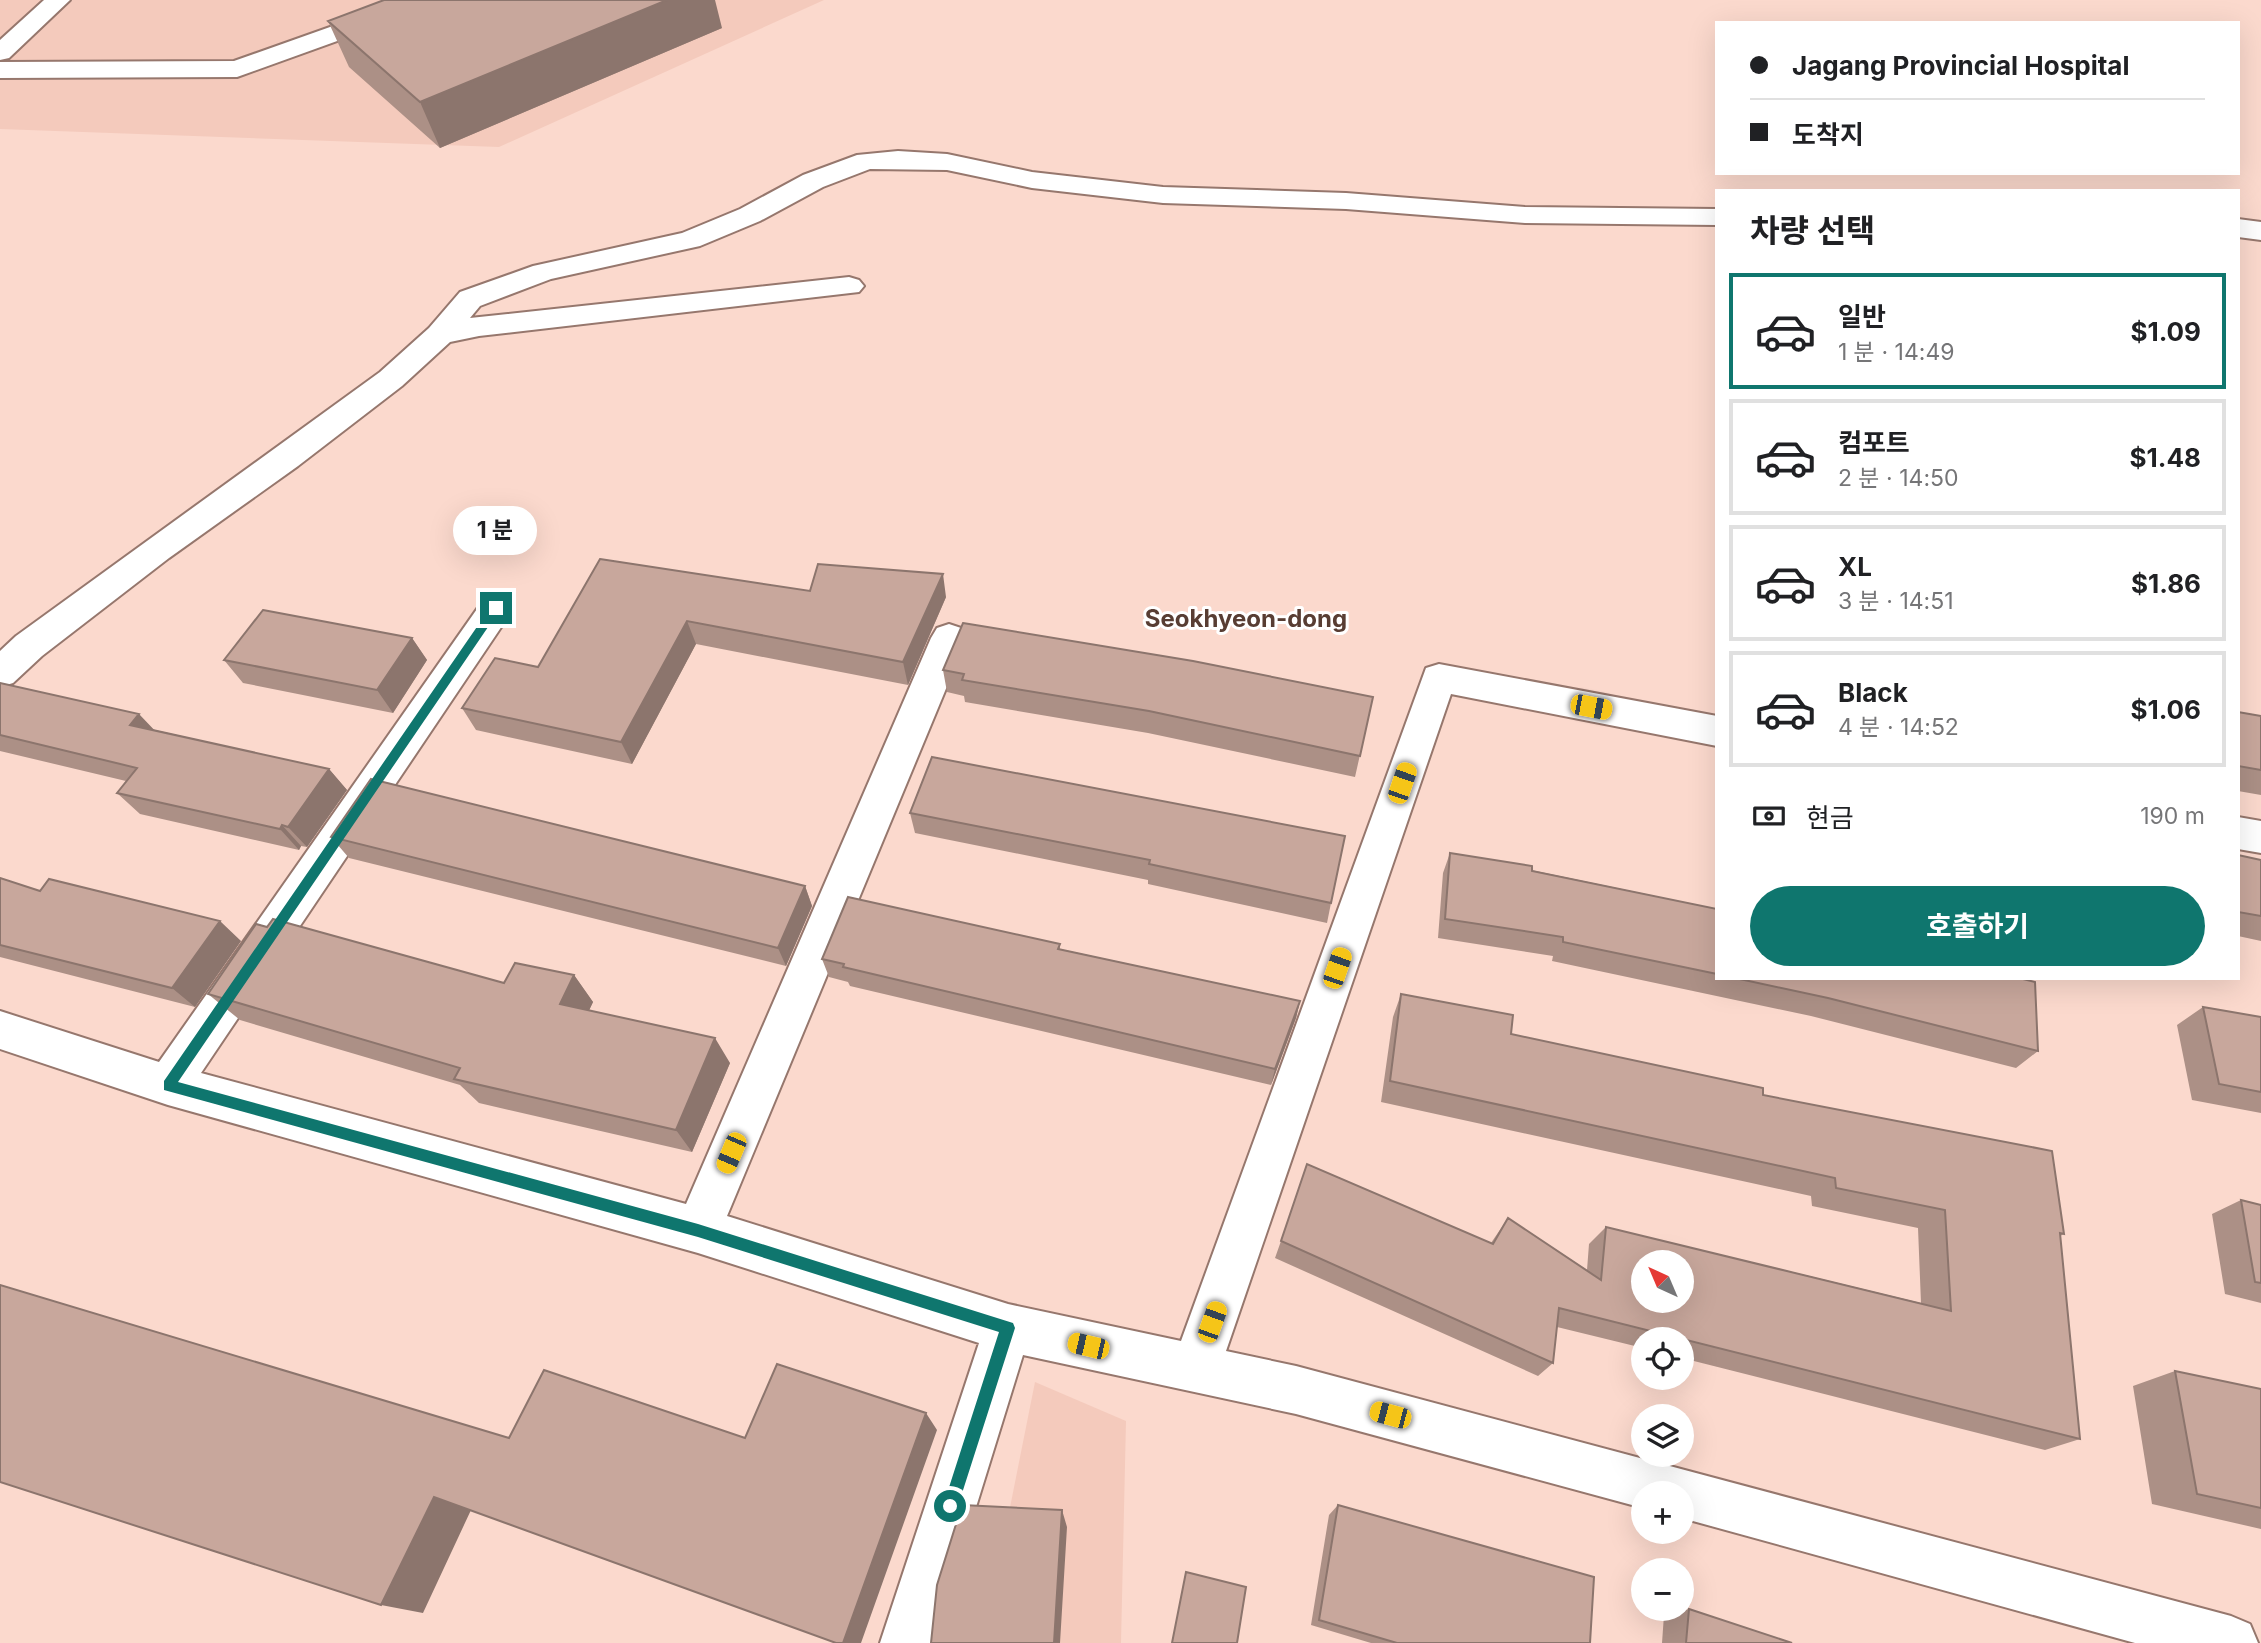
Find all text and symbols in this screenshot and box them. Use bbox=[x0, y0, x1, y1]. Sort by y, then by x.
text: Jagang Provincial Hospital bbox=[1792, 50, 2129, 81]
text: 도착지 bbox=[1792, 119, 1864, 150]
text: 차량 선택 bbox=[1750, 211, 1875, 250]
icon: car bbox=[1754, 300, 1817, 363]
text: 일반 bbox=[1838, 301, 1886, 332]
text: $1.09 bbox=[2130, 316, 2201, 347]
text: 1 분 · 14:49 bbox=[1838, 338, 1955, 366]
icon: car bbox=[1754, 426, 1817, 489]
text: 컴포트 bbox=[1838, 427, 1910, 458]
text: $1.48 bbox=[2130, 442, 2201, 473]
text: 2 분 · 14:50 bbox=[1838, 464, 1959, 492]
callout: 1 분 bbox=[454, 506, 538, 556]
text: 1 분 bbox=[477, 516, 513, 544]
text: XL bbox=[1838, 551, 1872, 582]
icon: car bbox=[1754, 552, 1817, 615]
text: $1.86 bbox=[2131, 568, 2201, 599]
text: 3 분 · 14:51 bbox=[1838, 587, 1954, 615]
route end bbox=[480, 592, 512, 624]
district label: Seokhyeon-dong bbox=[1145, 604, 1347, 633]
text: Black bbox=[1838, 677, 1908, 708]
icon: car bbox=[1754, 678, 1817, 741]
car bbox=[1569, 693, 1614, 721]
text: $1.06 bbox=[2130, 694, 2201, 725]
text: 4 분 · 14:52 bbox=[1838, 713, 1959, 741]
car bbox=[1386, 760, 1419, 806]
icon: cash bbox=[1750, 797, 1788, 835]
text: 현금 bbox=[1806, 802, 1854, 833]
text: 190 m bbox=[2140, 802, 2205, 830]
button: 호출하기 bbox=[1750, 886, 2205, 966]
car bbox=[1321, 945, 1354, 991]
car bbox=[714, 1130, 749, 1176]
north arrow bbox=[1631, 1250, 1694, 1312]
map controls bbox=[1631, 1250, 1694, 1621]
car bbox=[1195, 1299, 1230, 1345]
button: locate bbox=[1631, 1327, 1694, 1390]
car bbox=[1066, 1331, 1111, 1361]
car bbox=[1367, 1399, 1414, 1431]
button: layers bbox=[1631, 1404, 1694, 1467]
button: + bbox=[1631, 1481, 1694, 1544]
route start bbox=[934, 1490, 966, 1522]
button: − bbox=[1631, 1558, 1694, 1621]

